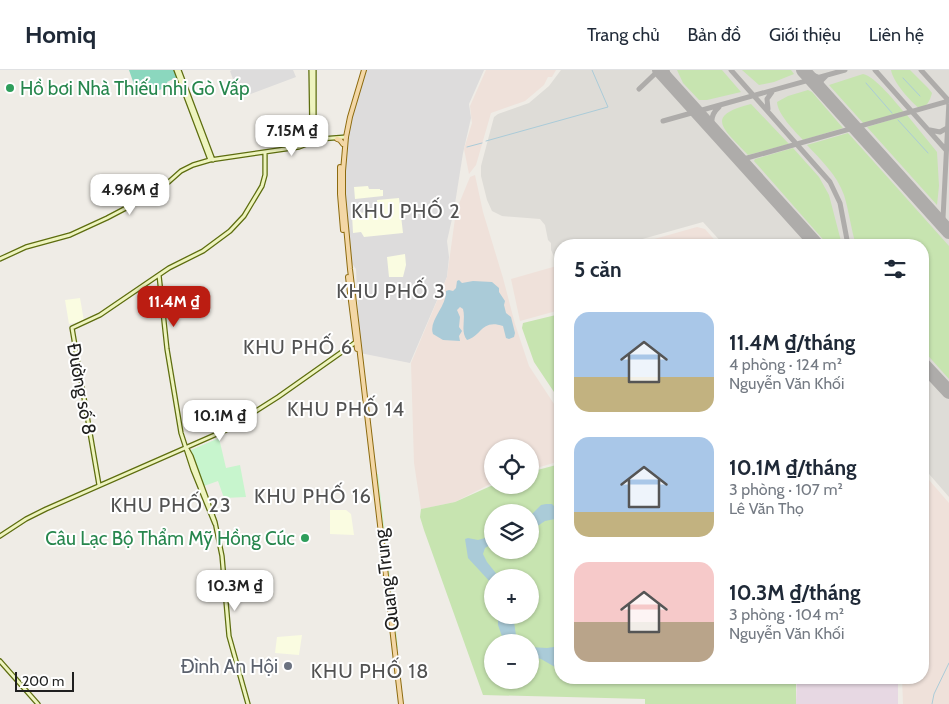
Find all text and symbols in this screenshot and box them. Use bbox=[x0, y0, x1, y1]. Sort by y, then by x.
text: Homiq bbox=[25, 20, 96, 49]
text: Trang chủ bbox=[587, 24, 660, 46]
text: Bản đồ bbox=[688, 24, 741, 46]
text: Giới thiệu bbox=[769, 24, 841, 46]
text: Liên hệ bbox=[869, 24, 924, 46]
place label: Hồ bơi Nhà Thiếu nhi Gò Vấp bbox=[20, 77, 250, 100]
marker: Hồ bơi Nhà Thiếu nhi Gò Vấp bbox=[4, 82, 16, 94]
pin: 7.15M ₫ bbox=[246, 114, 338, 157]
text: 7.15M ₫ bbox=[266, 121, 318, 140]
pin: 4.96M ₫ bbox=[84, 174, 176, 216]
text: 4.96M ₫ bbox=[101, 180, 159, 199]
district label: KHU PHỐ 2 bbox=[351, 197, 461, 223]
icon: filters bbox=[881, 255, 909, 283]
text: 5 căn bbox=[574, 257, 622, 282]
district label: KHU PHỐ 3 bbox=[336, 277, 446, 303]
pin: 11.4M ₫ bbox=[128, 286, 220, 328]
text: 11.4M ₫ bbox=[148, 292, 200, 311]
text: 11.4M ₫/tháng bbox=[729, 330, 855, 355]
icon: home bbox=[614, 332, 674, 392]
district label: KHU PHỐ 6 bbox=[243, 333, 353, 359]
street label: Đường số 8 bbox=[62, 341, 101, 437]
text: 4 phòng · 124 m² bbox=[729, 355, 842, 374]
text: Nguyễn Văn Khối bbox=[729, 374, 844, 393]
district label: KHU PHỐ 14 bbox=[287, 395, 405, 421]
pin: 10.1M ₫ bbox=[174, 400, 266, 442]
text: 10.1M ₫ bbox=[194, 406, 246, 425]
map controls bbox=[484, 439, 539, 689]
button: locate bbox=[484, 439, 539, 494]
text: 10.1M ₫/tháng bbox=[729, 455, 857, 480]
icon: home bbox=[614, 457, 674, 517]
text: 3 phòng · 107 m² bbox=[729, 480, 843, 499]
district label: KHU PHỐ 16 bbox=[254, 482, 372, 508]
district label: KHU PHỐ 23 bbox=[110, 491, 232, 517]
text: Lê Văn Thọ bbox=[729, 499, 804, 518]
button: layers bbox=[484, 504, 539, 559]
place label: Câu Lạc Bộ Thẩm Mỹ Hồng Cúc bbox=[45, 527, 295, 550]
street label: Quang Trung bbox=[369, 527, 404, 632]
marker: Câu Lạc Bộ Thẩm Mỹ Hồng Cúc bbox=[299, 532, 311, 544]
button: + bbox=[484, 569, 539, 624]
pin: 10.3M ₫ bbox=[189, 570, 281, 612]
text: 10.3M ₫ bbox=[207, 576, 263, 595]
text: 10.3M ₫/tháng bbox=[729, 580, 860, 605]
icon: home bbox=[614, 582, 674, 642]
text: 3 phòng · 104 m² bbox=[729, 605, 844, 624]
text: Nguyễn Văn Khối bbox=[729, 624, 844, 643]
button: − bbox=[484, 634, 539, 689]
place label: Đình An Hội bbox=[181, 655, 278, 678]
district label: KHU PHỐ 18 bbox=[311, 657, 429, 683]
marker: Đình An Hội bbox=[282, 660, 294, 672]
scale bar bbox=[15, 669, 74, 692]
text: 200 m bbox=[22, 672, 64, 690]

